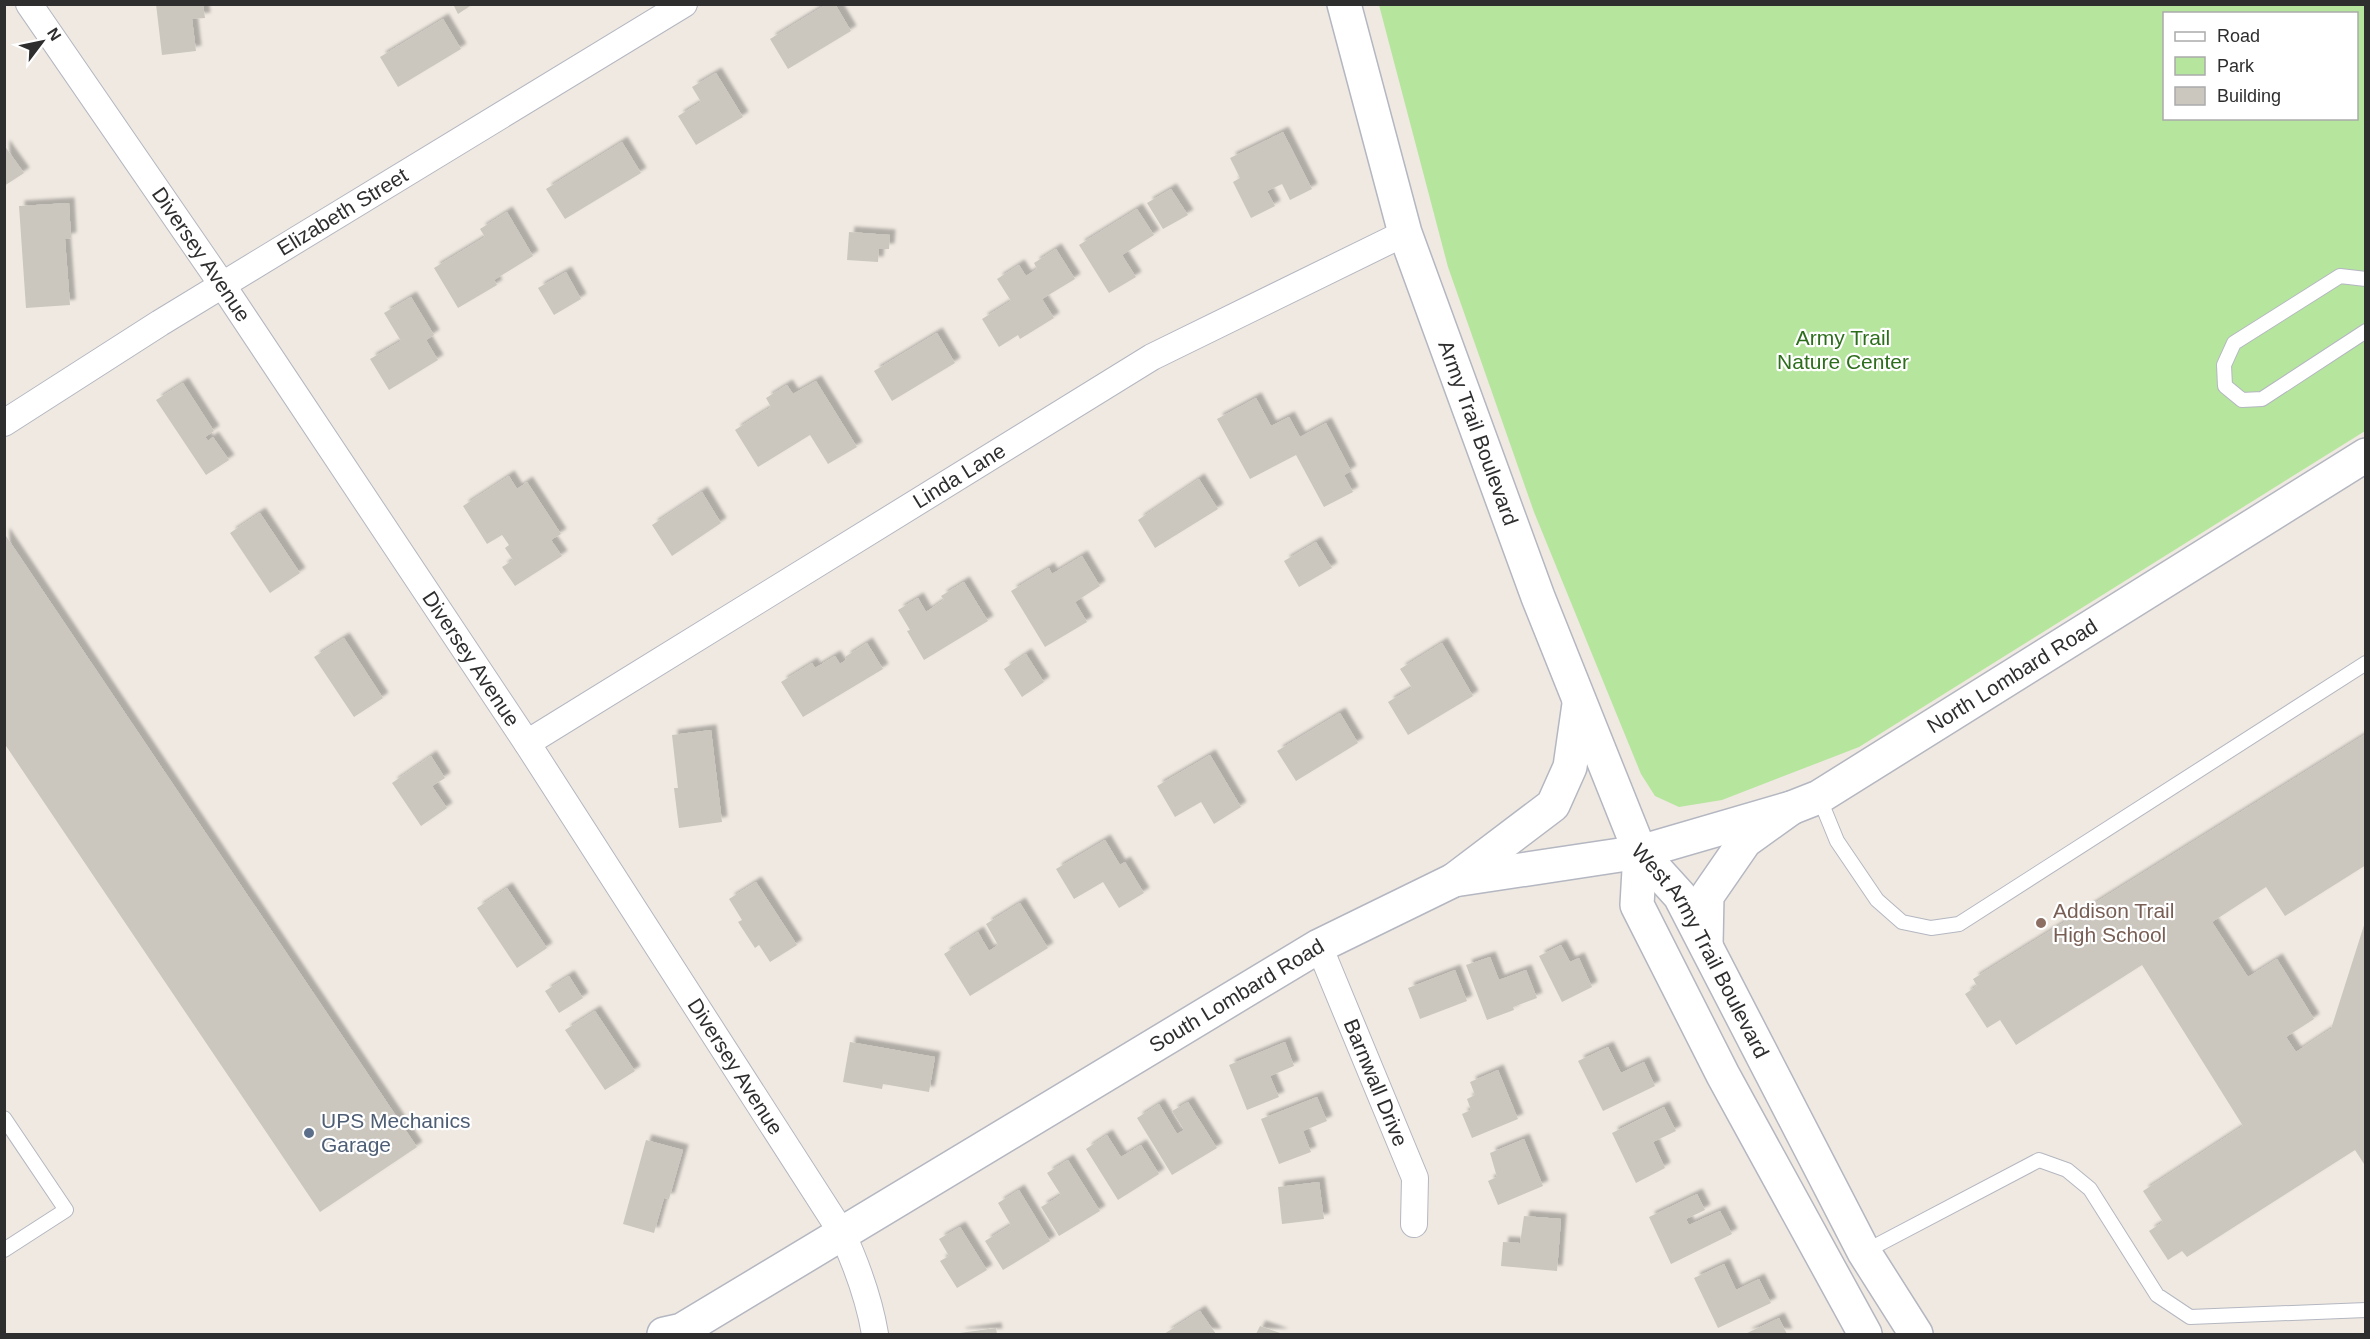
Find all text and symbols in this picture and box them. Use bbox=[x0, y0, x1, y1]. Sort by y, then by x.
north arrow bbox=[12, 12, 72, 72]
legend bbox=[2163, 12, 2358, 120]
text: N bbox=[44, 25, 65, 44]
text: Road bbox=[2217, 26, 2260, 46]
text: Park bbox=[2217, 56, 2255, 76]
text: Building bbox=[2217, 86, 2281, 106]
street label: Elizabeth Street bbox=[273, 163, 412, 260]
street label: Diversey Avenue bbox=[148, 183, 255, 326]
park label: Army Trail Nature Center bbox=[1777, 326, 1909, 373]
street label: Army Trail Boulevard bbox=[1434, 337, 1523, 528]
street label: Linda Lane bbox=[909, 439, 1009, 513]
street label: Diversey Avenue bbox=[418, 587, 525, 730]
street label: North Lombard Road bbox=[1923, 614, 2101, 737]
street label: West Army Trail Boulevard bbox=[1627, 839, 1774, 1062]
place label: Addison Trail High School bbox=[2053, 899, 2174, 946]
marker: Addison Trail High School bbox=[2034, 916, 2048, 930]
street label: South Lombard Road bbox=[1145, 934, 1328, 1057]
street label: Diversey Avenue bbox=[683, 994, 788, 1139]
street label: Barnwall Drive bbox=[1340, 1016, 1413, 1150]
place label: UPS Mechanics Garage bbox=[321, 1109, 470, 1156]
marker: UPS Mechanics Garage bbox=[302, 1126, 316, 1140]

